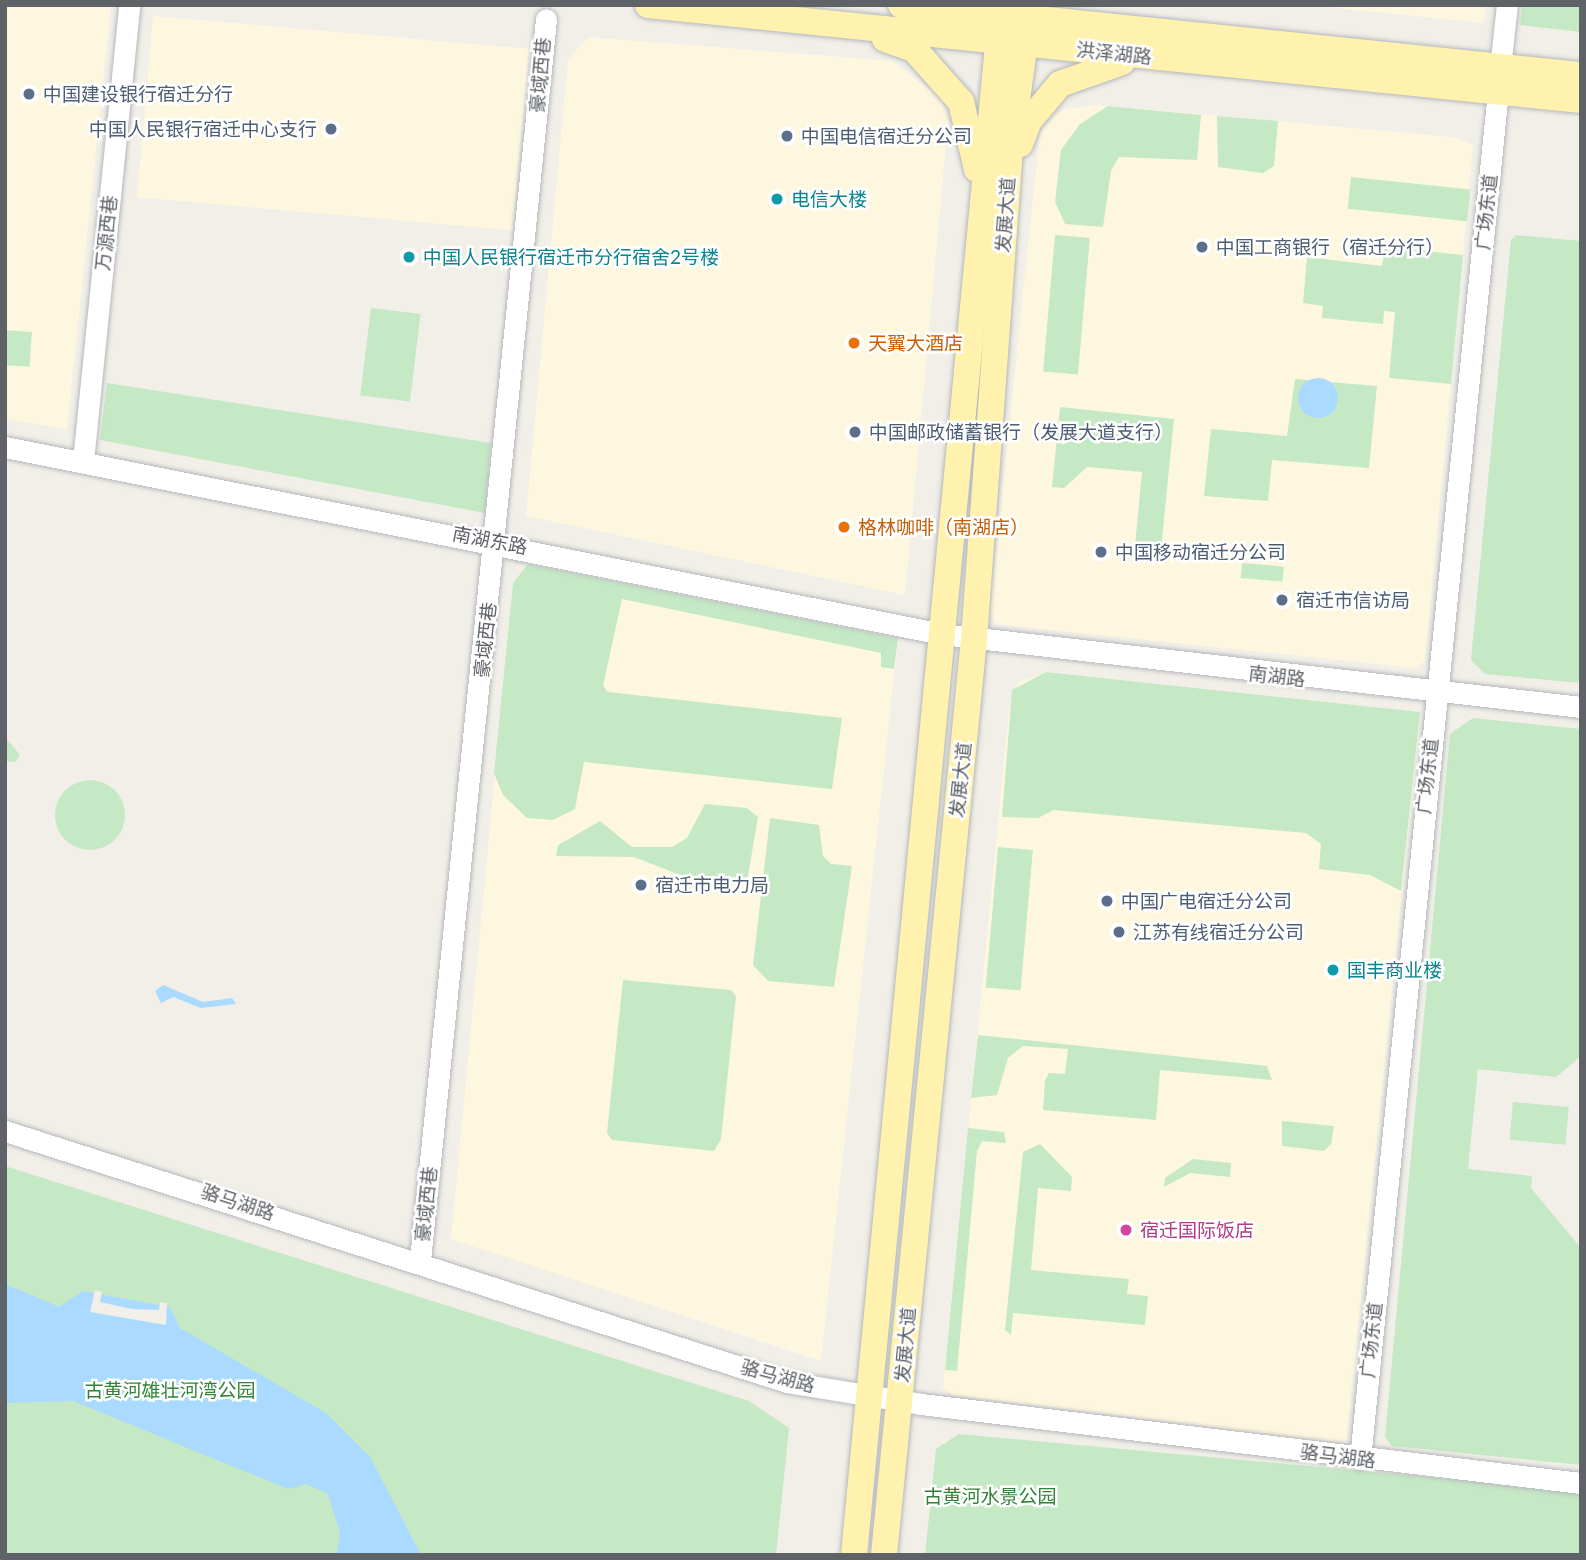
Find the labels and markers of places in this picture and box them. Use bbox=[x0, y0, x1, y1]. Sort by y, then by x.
place label: 中国建设银行宿迁分行 bbox=[43, 83, 233, 105]
marker: 中国建设银行宿迁分行 bbox=[21, 86, 37, 102]
place label: 中国人民银行宿迁中心支行 bbox=[89, 118, 317, 140]
marker: 中国人民银行宿迁中心支行 bbox=[323, 121, 339, 137]
place label: 中国电信宿迁分公司 bbox=[801, 125, 972, 147]
marker: 中国电信宿迁分公司 bbox=[779, 128, 795, 144]
place label: 电信大楼 bbox=[791, 188, 867, 210]
marker: 电信大楼 bbox=[769, 191, 785, 207]
place label: 中国工商银行（宿迁分行） bbox=[1216, 236, 1444, 258]
marker: 中国工商银行（宿迁分行） bbox=[1194, 239, 1210, 255]
place label: 中国人民银行宿迁市分行宿舍2号楼 bbox=[423, 246, 719, 268]
marker: 中国人民银行宿迁市分行宿舍2号楼 bbox=[401, 249, 417, 265]
place label: 天翼大酒店 bbox=[868, 332, 963, 354]
marker: 天翼大酒店 bbox=[846, 335, 862, 351]
place label: 中国邮政储蓄银行（发展大道支行） bbox=[869, 421, 1173, 443]
marker: 中国邮政储蓄银行（发展大道支行） bbox=[847, 424, 863, 440]
place label: 格林咖啡（南湖店） bbox=[858, 516, 1029, 538]
marker: 格林咖啡（南湖店） bbox=[836, 519, 852, 535]
place label: 中国移动宿迁分公司 bbox=[1115, 541, 1286, 563]
marker: 中国移动宿迁分公司 bbox=[1093, 544, 1109, 560]
place label: 宿迁市信访局 bbox=[1296, 589, 1410, 611]
marker: 宿迁市信访局 bbox=[1274, 592, 1290, 608]
place label: 宿迁市电力局 bbox=[655, 874, 769, 896]
marker: 宿迁市电力局 bbox=[633, 877, 649, 893]
place label: 中国广电宿迁分公司 bbox=[1121, 890, 1292, 912]
marker: 中国广电宿迁分公司 bbox=[1099, 893, 1115, 909]
place label: 江苏有线宿迁分公司 bbox=[1133, 921, 1304, 943]
marker: 江苏有线宿迁分公司 bbox=[1111, 924, 1127, 940]
place label: 国丰商业楼 bbox=[1347, 959, 1442, 981]
marker: 国丰商业楼 bbox=[1325, 962, 1341, 978]
place label: 宿迁国际饭店 bbox=[1140, 1219, 1254, 1241]
marker: 宿迁国际饭店 bbox=[1118, 1222, 1134, 1238]

